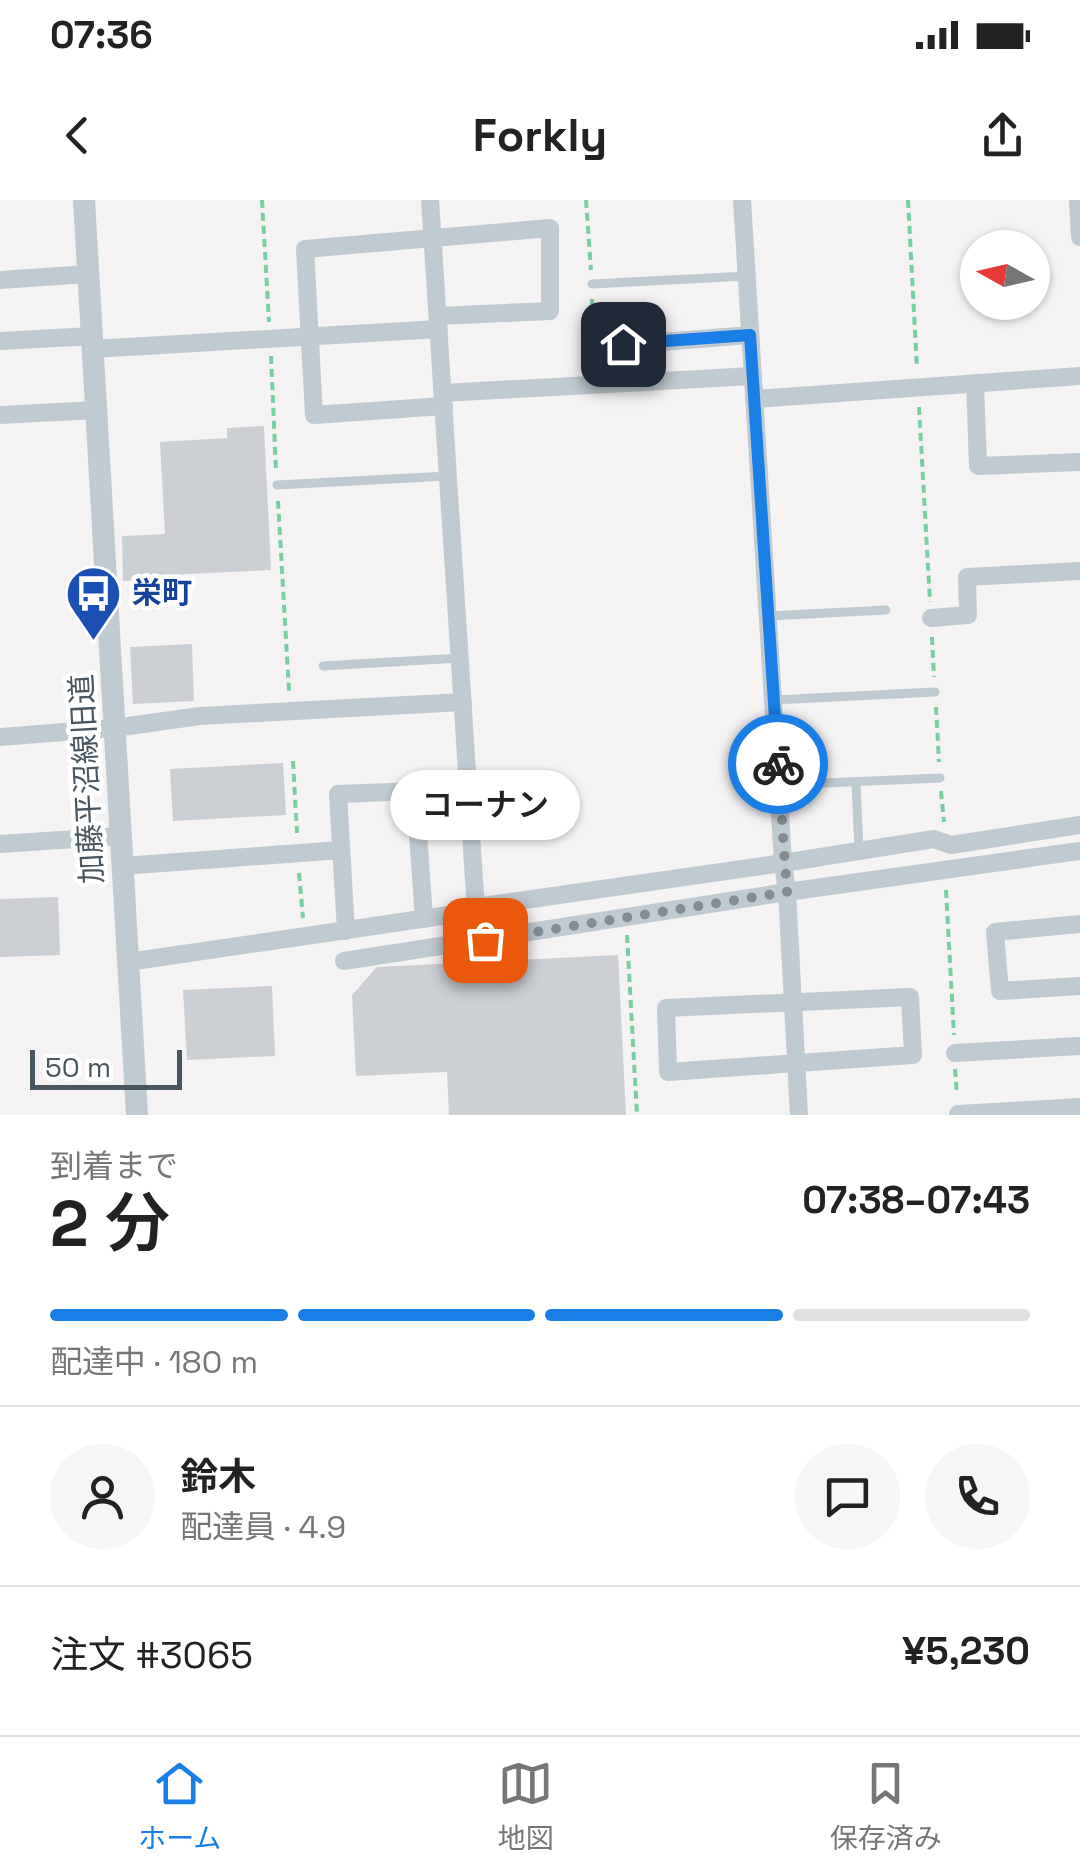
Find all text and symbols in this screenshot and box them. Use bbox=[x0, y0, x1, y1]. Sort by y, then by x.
text: 07:36 bbox=[50, 11, 153, 59]
text: Forkly bbox=[473, 107, 607, 164]
icon: back bbox=[50, 108, 105, 163]
icon: share bbox=[975, 108, 1030, 163]
north arrow bbox=[960, 230, 1050, 320]
map controls bbox=[960, 230, 1050, 320]
pin bbox=[581, 302, 666, 387]
icon: home bbox=[596, 317, 651, 372]
bus stop icon: 栄町 bbox=[63, 563, 123, 642]
place label: 栄町 bbox=[132, 573, 192, 612]
street label: 加藤平沼線旧道 bbox=[62, 673, 111, 885]
courier bbox=[728, 714, 828, 814]
icon: bike bbox=[751, 737, 806, 792]
callout: コーナン bbox=[390, 770, 580, 840]
text: コーナン bbox=[421, 785, 549, 825]
pin bbox=[443, 898, 528, 983]
icon: bag bbox=[458, 913, 513, 968]
scale bar bbox=[30, 1045, 182, 1090]
text: 50 m bbox=[45, 1049, 111, 1085]
text: 到着まで bbox=[50, 1146, 178, 1186]
text: 07:38–07:43 bbox=[802, 1176, 1030, 1224]
text: 2 分 bbox=[50, 1182, 170, 1265]
text: 配達中 · 180 m bbox=[50, 1342, 258, 1382]
button: person bbox=[50, 1444, 155, 1549]
button: chat bbox=[795, 1444, 900, 1549]
button: phone bbox=[925, 1444, 1030, 1549]
text: 鈴木 bbox=[180, 1453, 256, 1501]
text: 配達員 · 4.9 bbox=[180, 1507, 346, 1547]
text: ¥5,230 bbox=[902, 1627, 1030, 1675]
text: 注文 #3065 bbox=[50, 1631, 253, 1679]
tab: ホーム bbox=[138, 1756, 221, 1856]
tab: 地図 bbox=[498, 1756, 554, 1856]
tab: 保存済み bbox=[830, 1756, 942, 1856]

